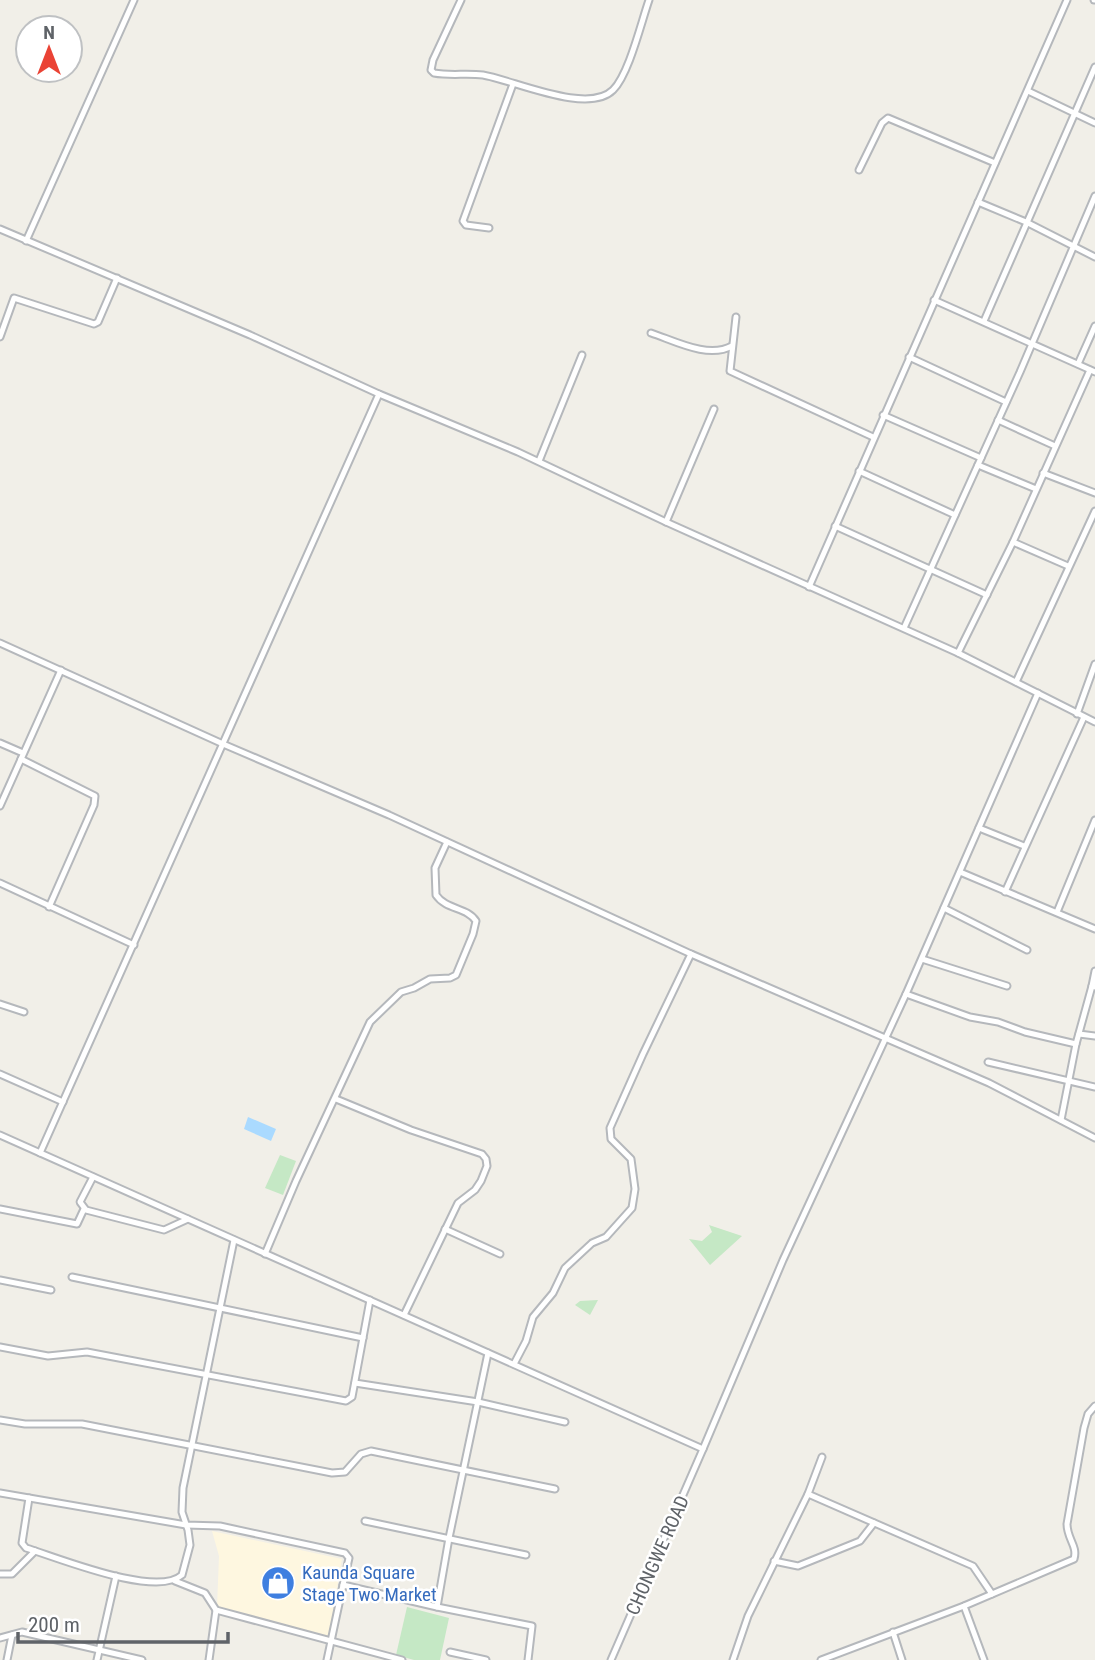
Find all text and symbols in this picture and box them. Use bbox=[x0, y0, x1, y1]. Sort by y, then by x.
north arrow bbox=[14, 14, 84, 84]
text: N bbox=[43, 21, 55, 44]
street label: CHONGWE ROAD bbox=[621, 1492, 694, 1619]
place label: Kaunda Square Stage Two Market bbox=[302, 1561, 437, 1606]
shop icon: Kaunda Square Stage Two Market bbox=[259, 1564, 297, 1602]
scale bar bbox=[18, 1600, 228, 1644]
text: 200 m bbox=[28, 1613, 80, 1637]

